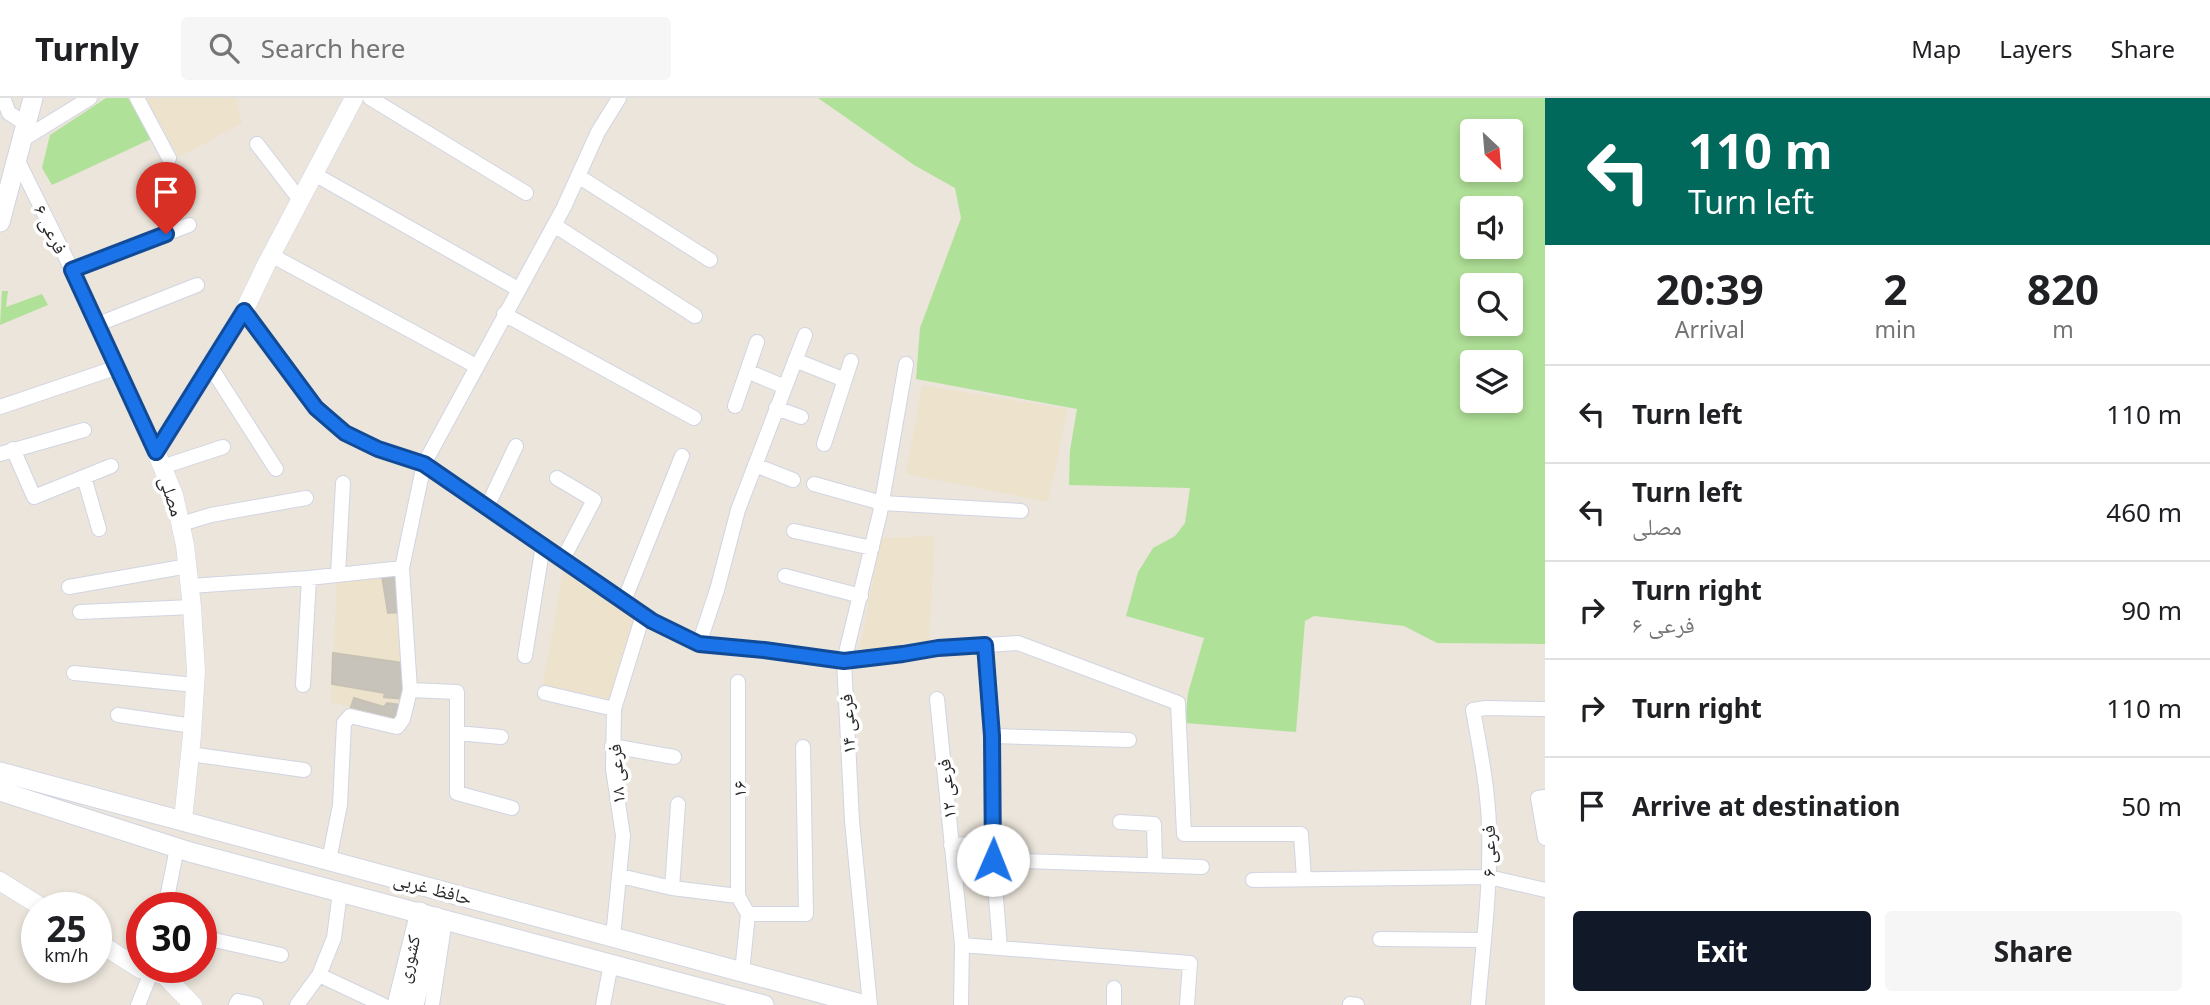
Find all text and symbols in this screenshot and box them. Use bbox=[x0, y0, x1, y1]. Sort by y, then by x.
search box bbox=[181, 17, 671, 80]
text: Turnly bbox=[35, 26, 139, 71]
icon: search bbox=[205, 29, 243, 67]
text: Search here bbox=[261, 30, 405, 66]
text: Map bbox=[1911, 32, 1961, 65]
text: Layers bbox=[1999, 32, 2073, 65]
text: Share bbox=[2111, 32, 2175, 65]
text: 110 m bbox=[1688, 117, 1833, 183]
north arrow bbox=[1460, 119, 1522, 182]
map controls bbox=[1460, 119, 1523, 413]
icon: left bbox=[1573, 126, 1664, 217]
pin bbox=[136, 162, 196, 234]
icon: arrive bbox=[147, 173, 185, 211]
text: Turn left bbox=[1688, 180, 1814, 223]
button: sound bbox=[1460, 196, 1523, 259]
street label: فرعی ۶ bbox=[28, 200, 74, 258]
text: 20:39 bbox=[1656, 260, 1764, 317]
text: 2 bbox=[1883, 260, 1907, 317]
text: 820 bbox=[2027, 260, 2099, 317]
button: search bbox=[1460, 273, 1523, 336]
text: Arrival bbox=[1675, 313, 1745, 345]
text: min bbox=[1875, 313, 1916, 345]
text: m bbox=[2052, 313, 2074, 345]
button: layers bbox=[1460, 350, 1523, 413]
icon: left bbox=[1573, 395, 1611, 433]
text: Turn left bbox=[1632, 396, 1743, 432]
text: 110 m bbox=[2106, 396, 2182, 432]
street label: مصلی bbox=[153, 472, 191, 520]
text: Turn left bbox=[1632, 474, 1743, 510]
icon: left bbox=[1573, 493, 1611, 531]
text: 460 m bbox=[2106, 494, 2182, 530]
text: مصلی bbox=[1632, 510, 1682, 542]
text: Turn right bbox=[1632, 572, 1762, 608]
icon: right bbox=[1573, 591, 1611, 629]
text: 90 m bbox=[2121, 592, 2182, 628]
text: فرعی ۶ bbox=[1632, 608, 1695, 640]
icon: right bbox=[1573, 689, 1611, 727]
text: Turn right bbox=[1632, 690, 1762, 726]
text: 110 m bbox=[2106, 690, 2182, 726]
street label: فرعی ۱۴ bbox=[832, 693, 862, 755]
street label: فرعی ۱۸ bbox=[601, 743, 631, 805]
street label: فرعی ۱۲ bbox=[930, 758, 962, 820]
street label: ۱۶ bbox=[726, 780, 752, 798]
icon: arrive bbox=[1573, 787, 1611, 825]
text: Arrive at destination bbox=[1632, 788, 1901, 824]
text: 50 m bbox=[2121, 788, 2182, 824]
position arrow bbox=[956, 823, 1030, 897]
street label: فرعی ۶ bbox=[1475, 825, 1501, 877]
street label: حافظ غربی bbox=[391, 865, 475, 911]
speed limit sign: 30 bbox=[126, 892, 217, 983]
text: 25 bbox=[46, 905, 87, 952]
button: Exit bbox=[1573, 911, 1871, 991]
button: Share bbox=[1885, 911, 2182, 991]
street label: کشوری bbox=[390, 932, 427, 986]
text: km/h bbox=[44, 943, 89, 967]

